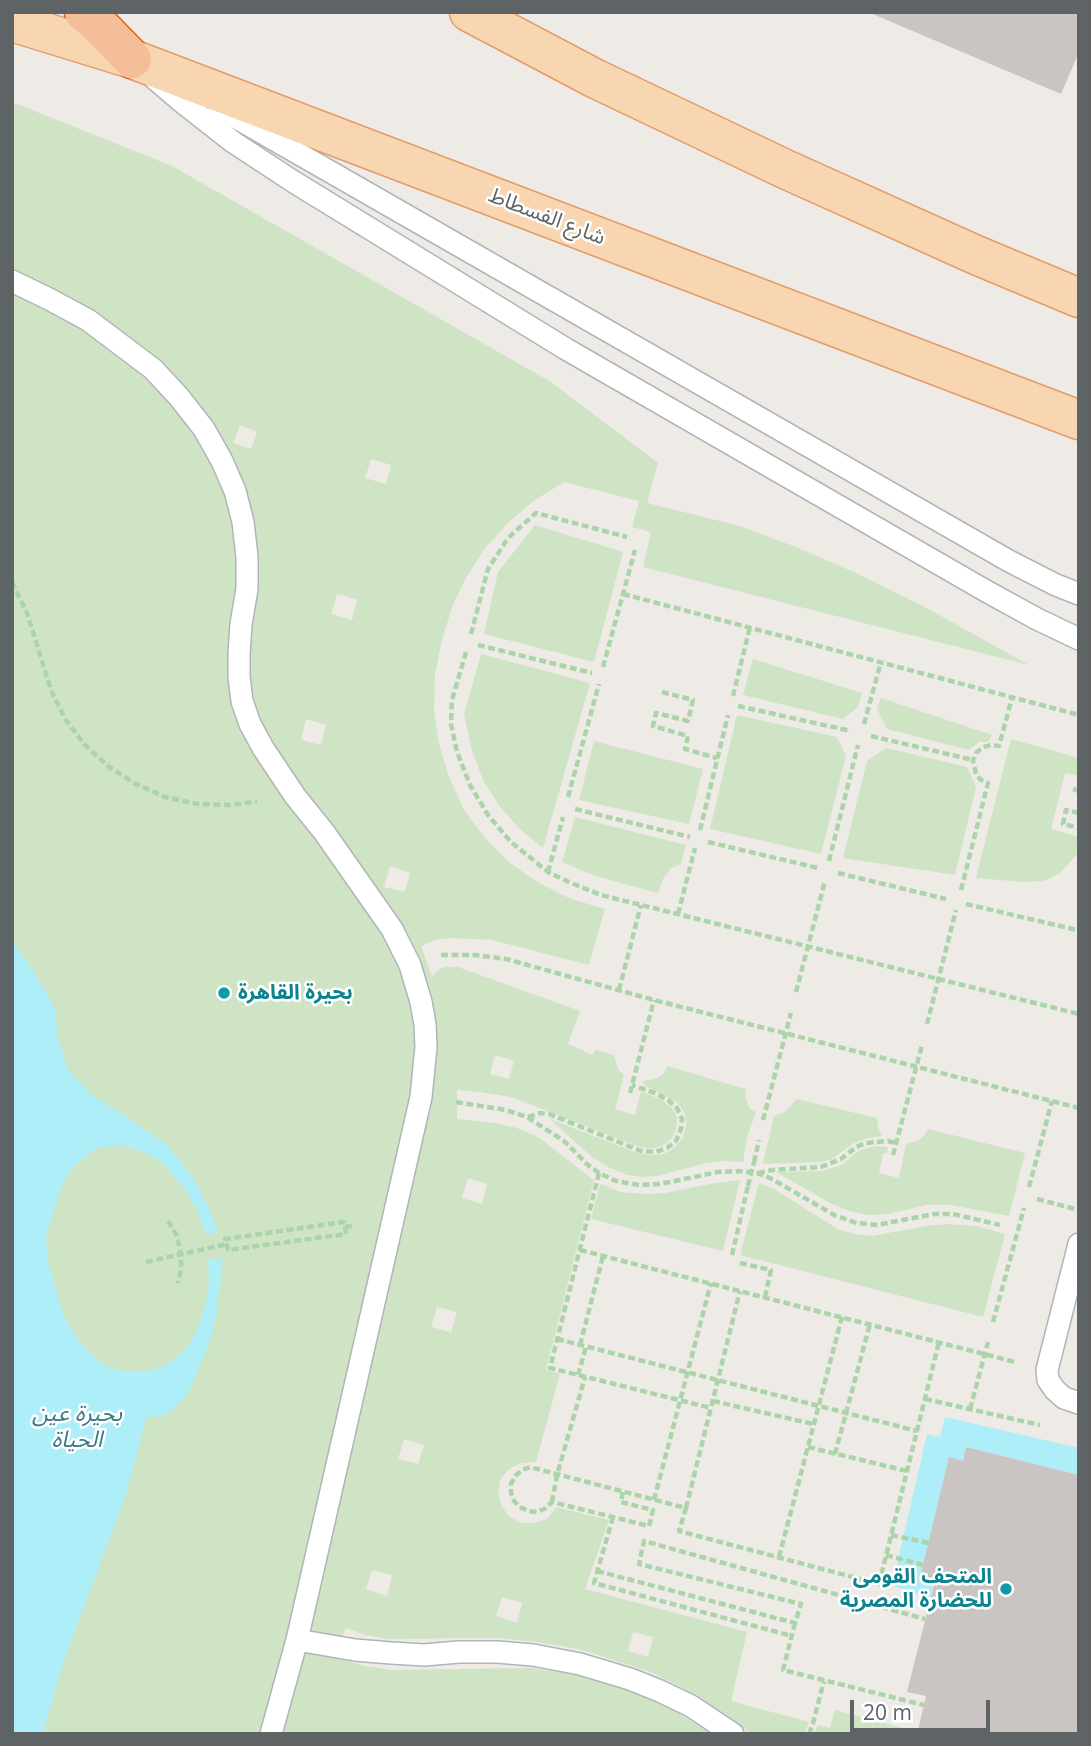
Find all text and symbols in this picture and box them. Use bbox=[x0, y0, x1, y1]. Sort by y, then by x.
street label: شارع الفسطاط bbox=[485, 183, 609, 251]
place label: بحيرة القاهرة bbox=[238, 980, 353, 1006]
marker: بحيرة القاهرة bbox=[216, 985, 232, 1001]
water label: بحيرة عين الحياة bbox=[32, 1400, 122, 1454]
place label: المتحف القومى للحضارة المصرية bbox=[840, 1564, 992, 1614]
marker: المتحف القومى للحضارة المصرية bbox=[998, 1581, 1014, 1597]
scale bar bbox=[853, 1686, 993, 1730]
text: 20 m bbox=[863, 1698, 912, 1726]

